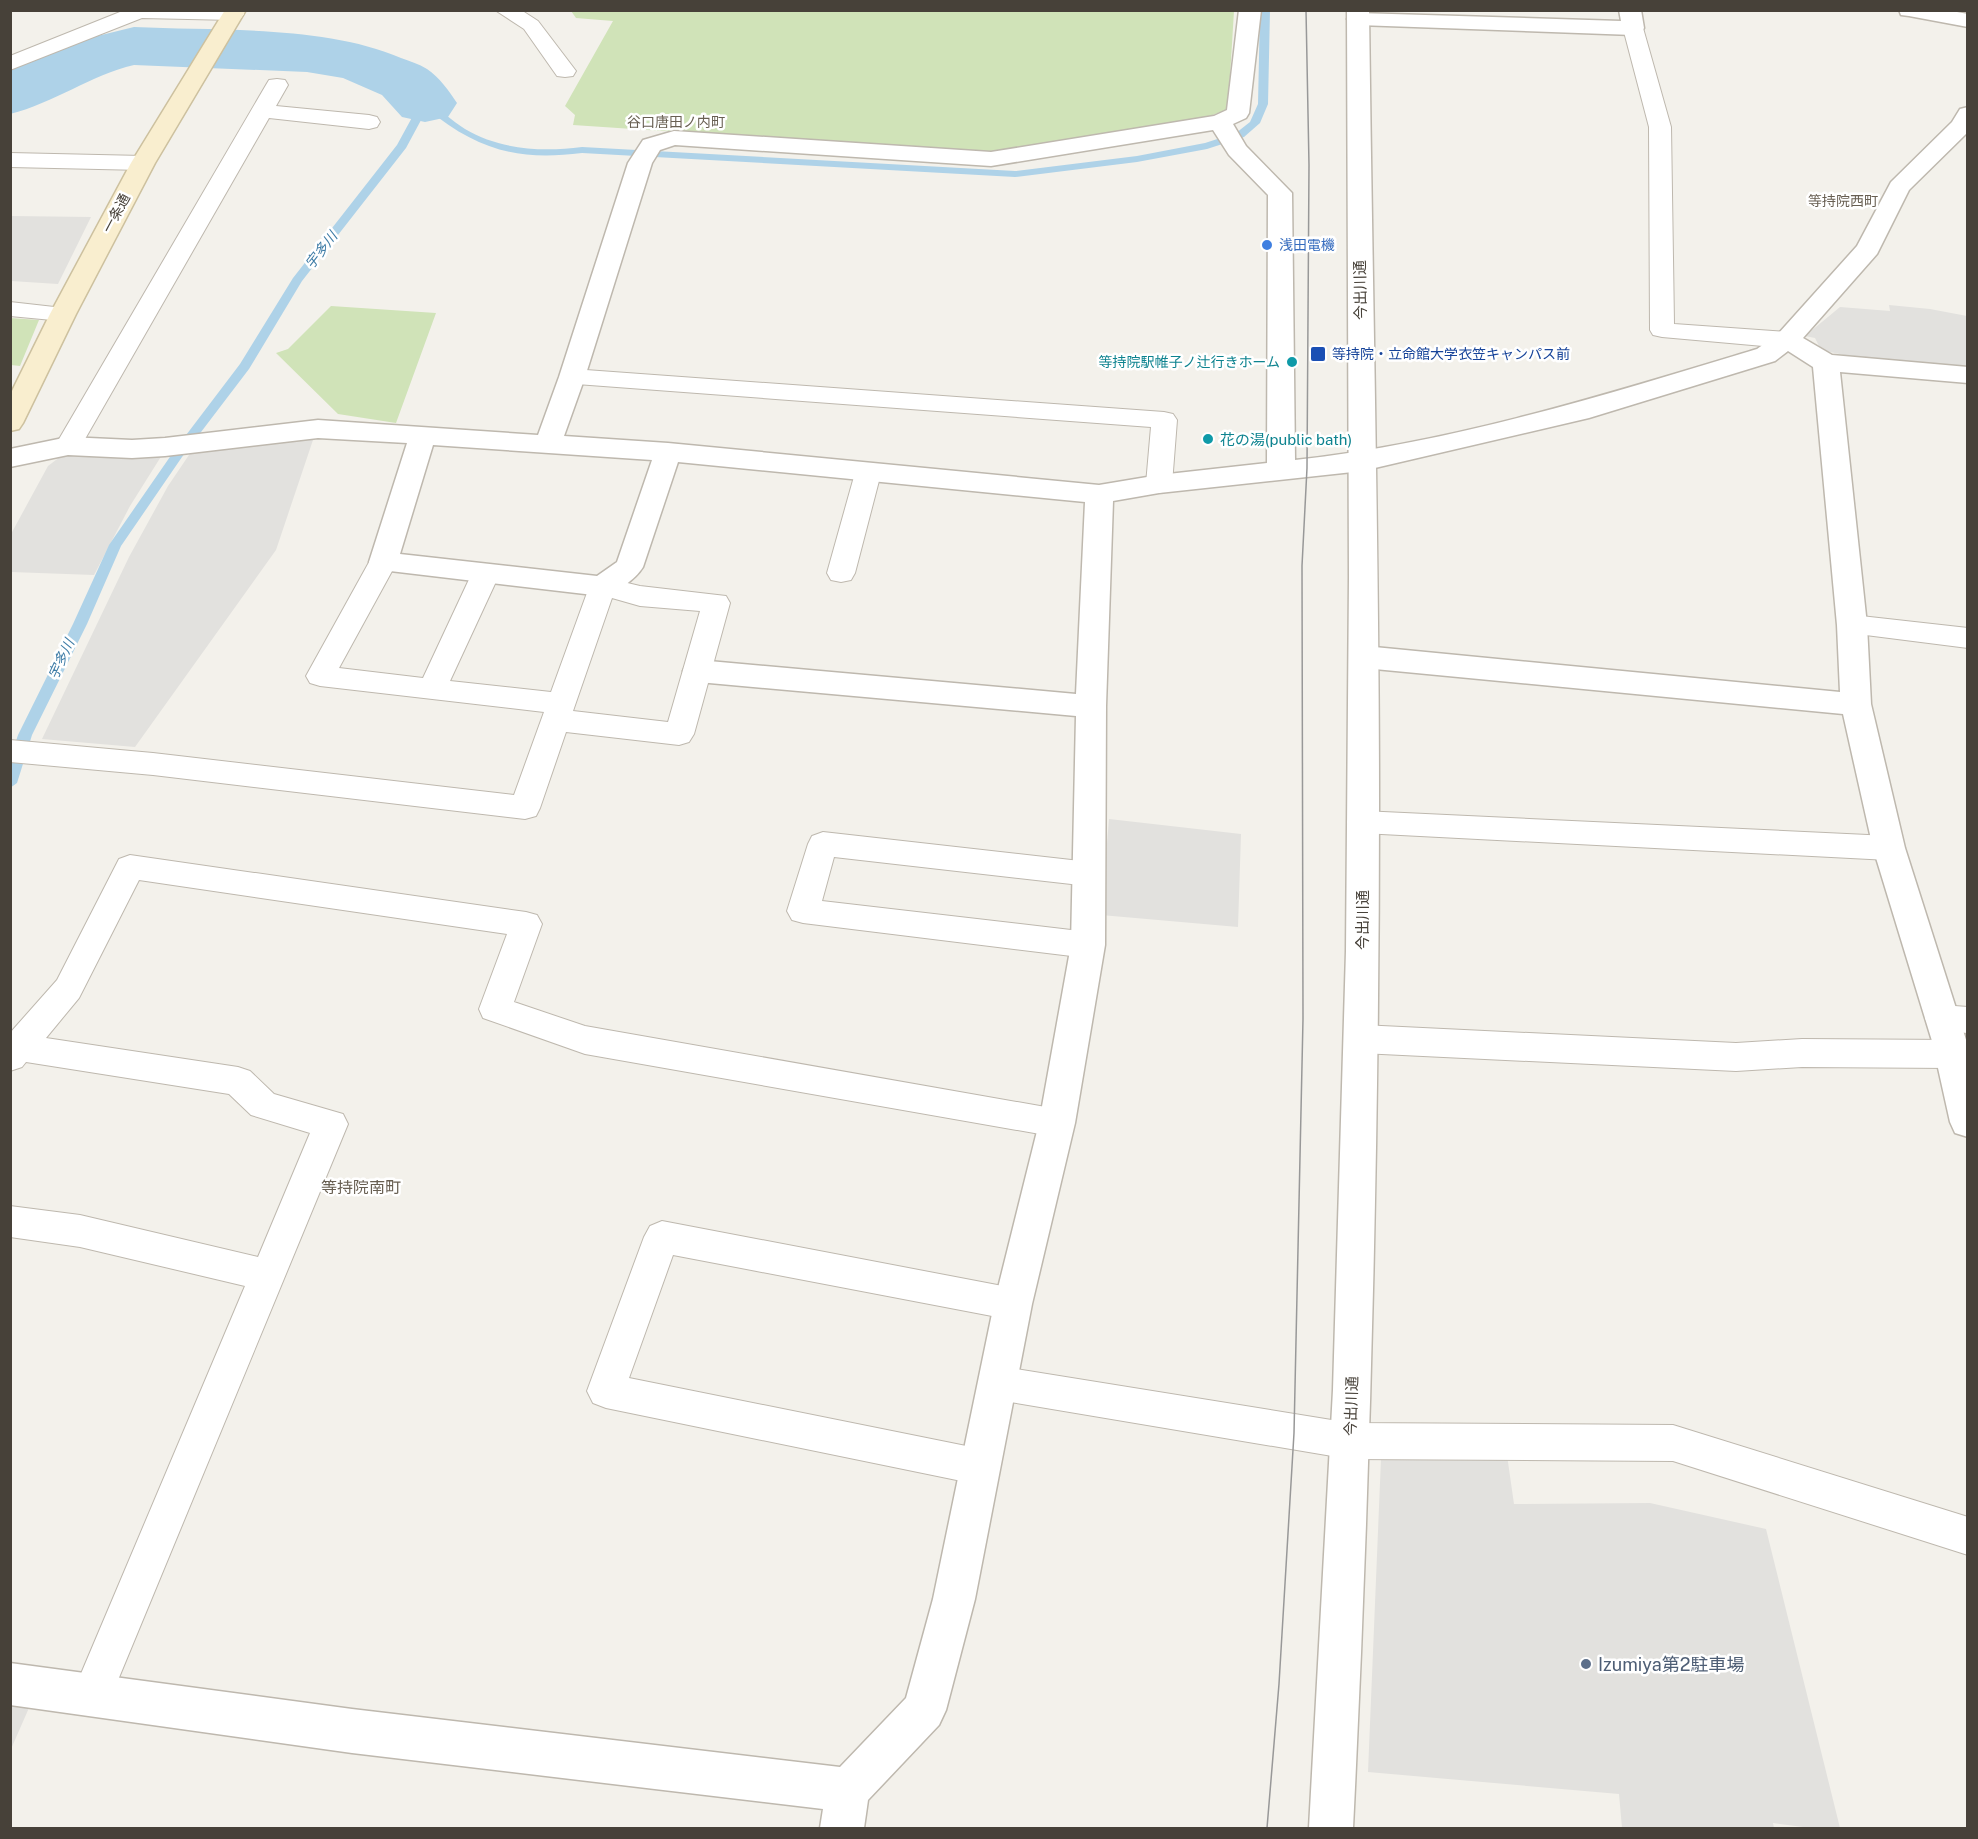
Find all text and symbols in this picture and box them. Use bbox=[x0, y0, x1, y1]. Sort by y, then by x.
district label: 谷口唐田ノ内町 bbox=[627, 114, 725, 130]
street label: 一条通 bbox=[99, 191, 133, 235]
district label: 等持院西町 bbox=[1808, 193, 1878, 209]
water label: 宇多川 bbox=[302, 227, 341, 271]
place label: 浅田電機 bbox=[1279, 237, 1335, 253]
marker: 浅田電機 bbox=[1260, 238, 1274, 252]
street label: 今出川通 bbox=[1351, 260, 1369, 320]
marker: 等持院・立命館大学衣笠キャンパス前 bbox=[1309, 345, 1327, 363]
place label: 等持院・立命館大学衣笠キャンパス前 bbox=[1332, 346, 1570, 362]
place label: 等持院駅帷子ノ辻行きホーム bbox=[1098, 354, 1280, 370]
marker: 等持院駅帷子ノ辻行きホーム bbox=[1285, 355, 1299, 369]
place label: 花の湯(public bath) bbox=[1220, 431, 1352, 448]
marker: 花の湯(public bath) bbox=[1201, 432, 1215, 446]
water label: 宇多川 bbox=[45, 635, 78, 681]
street label: 今出川通 bbox=[1354, 890, 1371, 950]
district label: 等持院南町 bbox=[321, 1178, 401, 1197]
street label: 今出川通 bbox=[1341, 1376, 1361, 1436]
place label: Izumiya第2駐車場 bbox=[1598, 1654, 1744, 1675]
marker: Izumiya第2駐車場 bbox=[1579, 1657, 1593, 1671]

